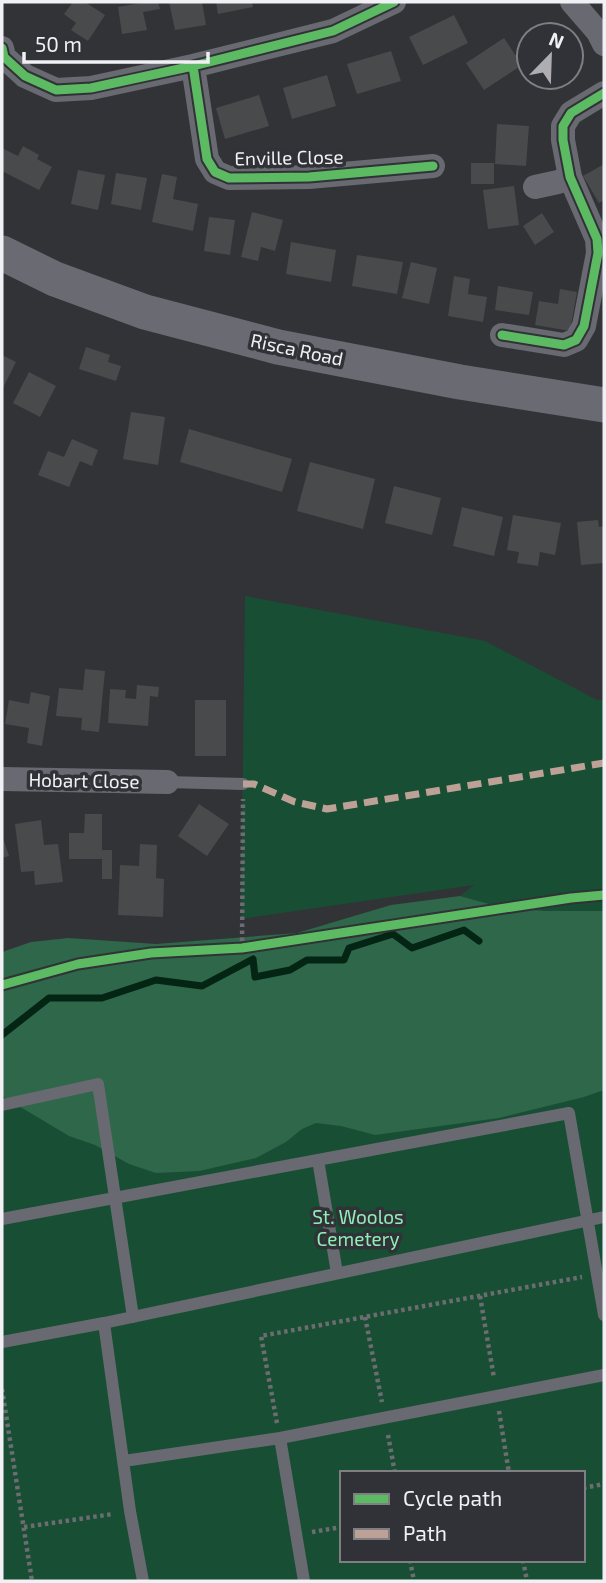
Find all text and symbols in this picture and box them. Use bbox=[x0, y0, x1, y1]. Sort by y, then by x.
scale bar bbox=[24, 21, 208, 65]
north arrow bbox=[515, 21, 585, 91]
text: N bbox=[546, 27, 568, 53]
text: 50 m bbox=[35, 31, 82, 56]
street label: Enville Close bbox=[234, 145, 344, 169]
street label: Risca Road bbox=[249, 328, 345, 370]
street label: Hobart Close bbox=[28, 768, 140, 792]
park label: St. Woolos Cemetery bbox=[312, 1205, 404, 1250]
legend bbox=[340, 1471, 585, 1562]
text: Cycle path bbox=[403, 1485, 502, 1510]
text: Path bbox=[403, 1520, 447, 1545]

